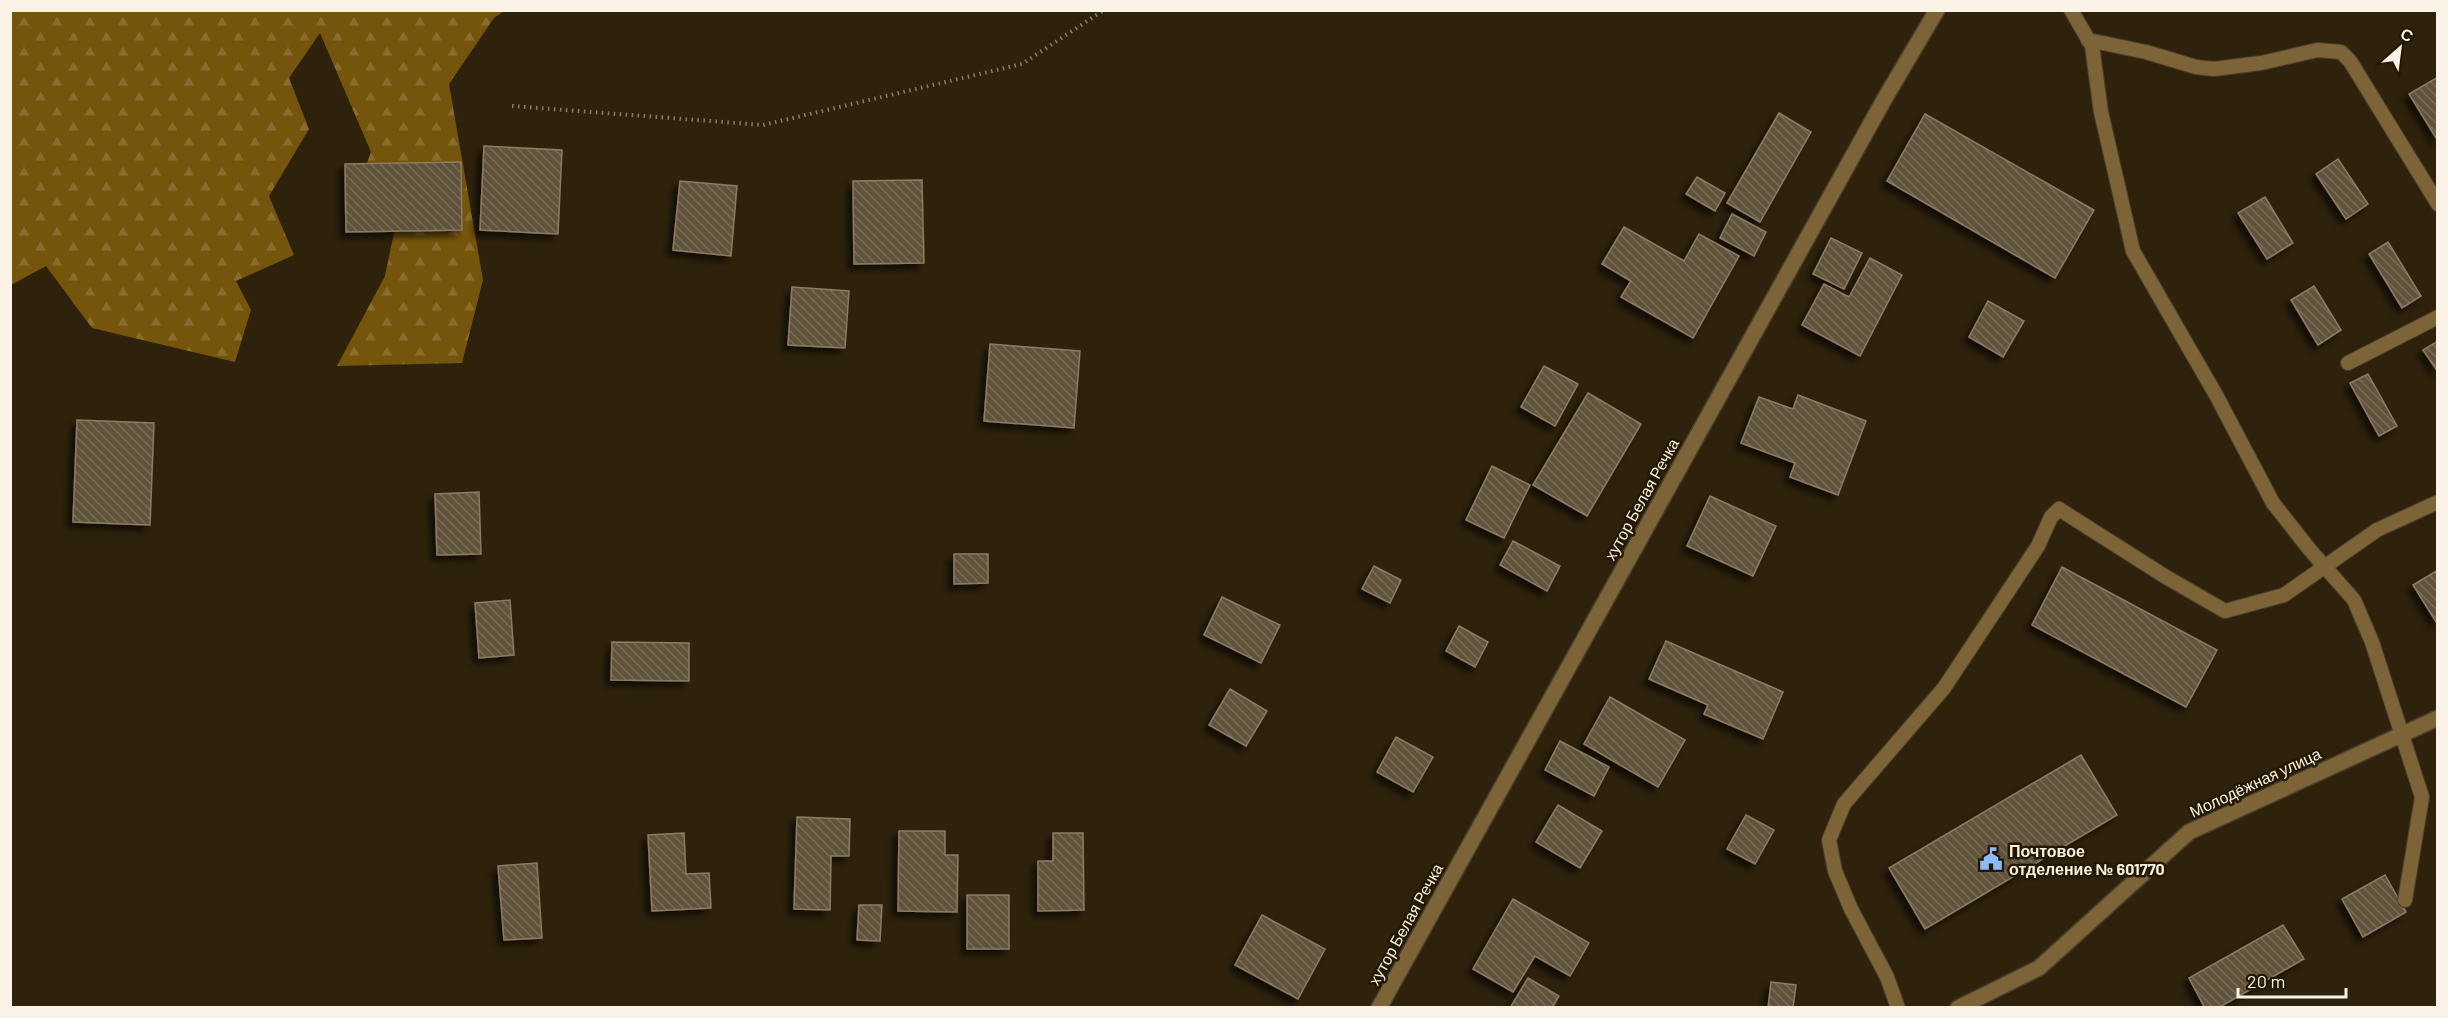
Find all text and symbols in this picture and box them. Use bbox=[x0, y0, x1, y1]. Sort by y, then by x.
north arrow bbox=[2370, 18, 2430, 78]
text: С bbox=[2398, 23, 2417, 46]
street label: хутор Белая Речка bbox=[1600, 435, 1682, 563]
street label: Молодёжная улица bbox=[2186, 743, 2324, 821]
place label: Почтовое отделение № 601770 bbox=[2009, 841, 2165, 878]
public building icon: Почтовое отделение № 601770 bbox=[1978, 846, 2004, 872]
street label: хутор Белая Речка bbox=[1364, 860, 1446, 988]
scale bar bbox=[2238, 961, 2346, 999]
text: 20 m bbox=[2247, 970, 2285, 992]

